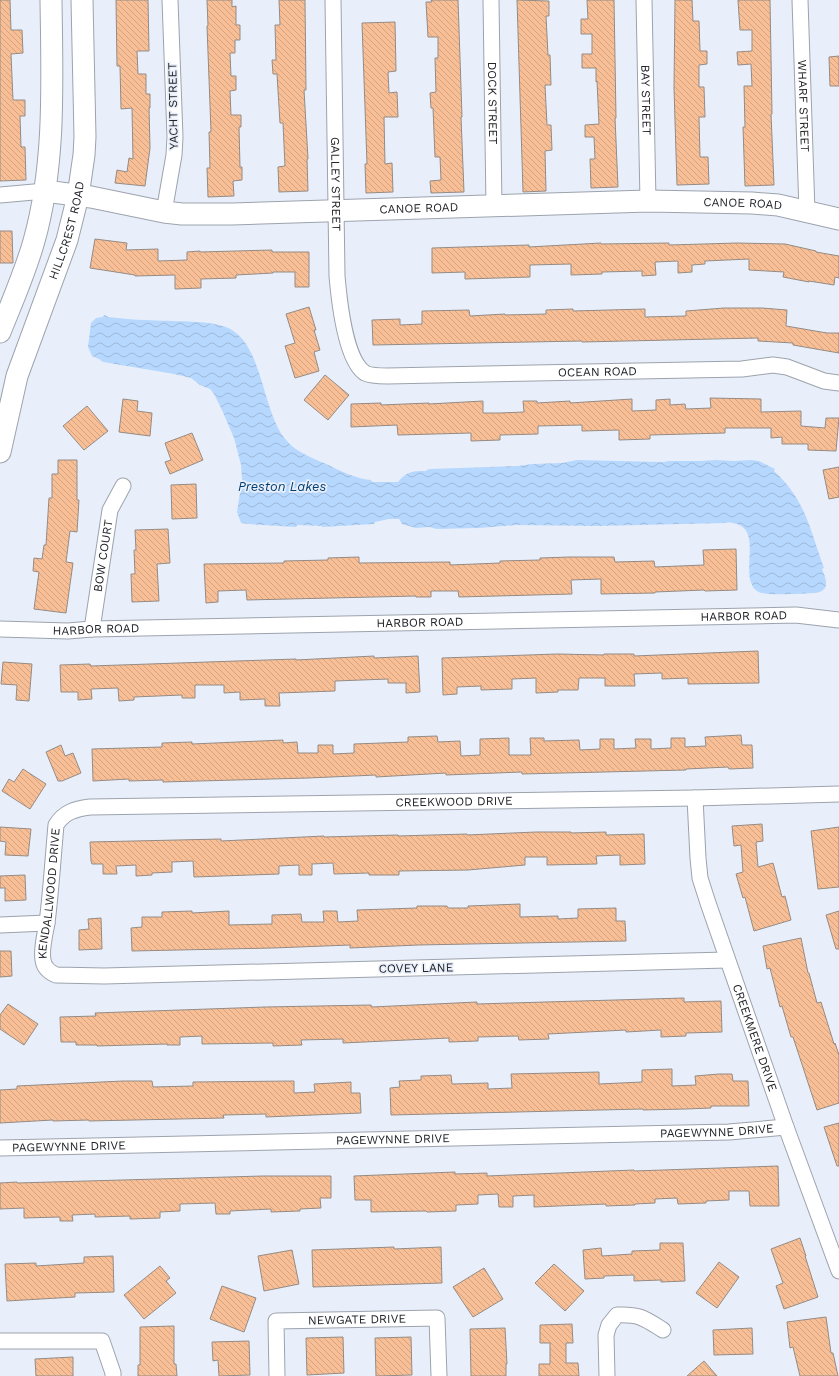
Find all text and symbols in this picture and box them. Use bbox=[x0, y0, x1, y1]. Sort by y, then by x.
street label: WHARF STREET bbox=[795, 59, 812, 152]
street label: DOCK STREET bbox=[485, 61, 500, 145]
street label: YACHT STREET bbox=[165, 62, 181, 150]
street label: BAY STREET bbox=[638, 65, 654, 135]
street label: GALLEY STREET bbox=[328, 137, 343, 231]
street label: HILLCREST ROAD bbox=[46, 180, 87, 282]
street label: CANOE ROAD bbox=[703, 195, 783, 212]
street label: CANOE ROAD bbox=[379, 200, 459, 216]
street label: OCEAN ROAD bbox=[558, 364, 637, 380]
water label: Preston Lakes bbox=[238, 479, 326, 494]
street label: BOW COURT bbox=[91, 519, 115, 593]
street label: HARBOR ROAD bbox=[700, 608, 787, 624]
street label: HARBOR ROAD bbox=[376, 615, 463, 630]
street label: HARBOR ROAD bbox=[52, 621, 139, 638]
street label: CREEKWOOD DRIVE bbox=[395, 794, 513, 809]
street label: KENDALLWOOD DRIVE bbox=[35, 827, 63, 959]
street label: COVEY LANE bbox=[379, 960, 454, 976]
street label: CREEKMERE DRIVE bbox=[730, 982, 780, 1093]
street label: PAGEWYNNE DRIVE bbox=[660, 1121, 775, 1141]
street label: PAGEWYNNE DRIVE bbox=[336, 1131, 450, 1148]
street label: PAGEWYNNE DRIVE bbox=[12, 1138, 126, 1155]
street label: NEWGATE DRIVE bbox=[308, 1312, 406, 1327]

